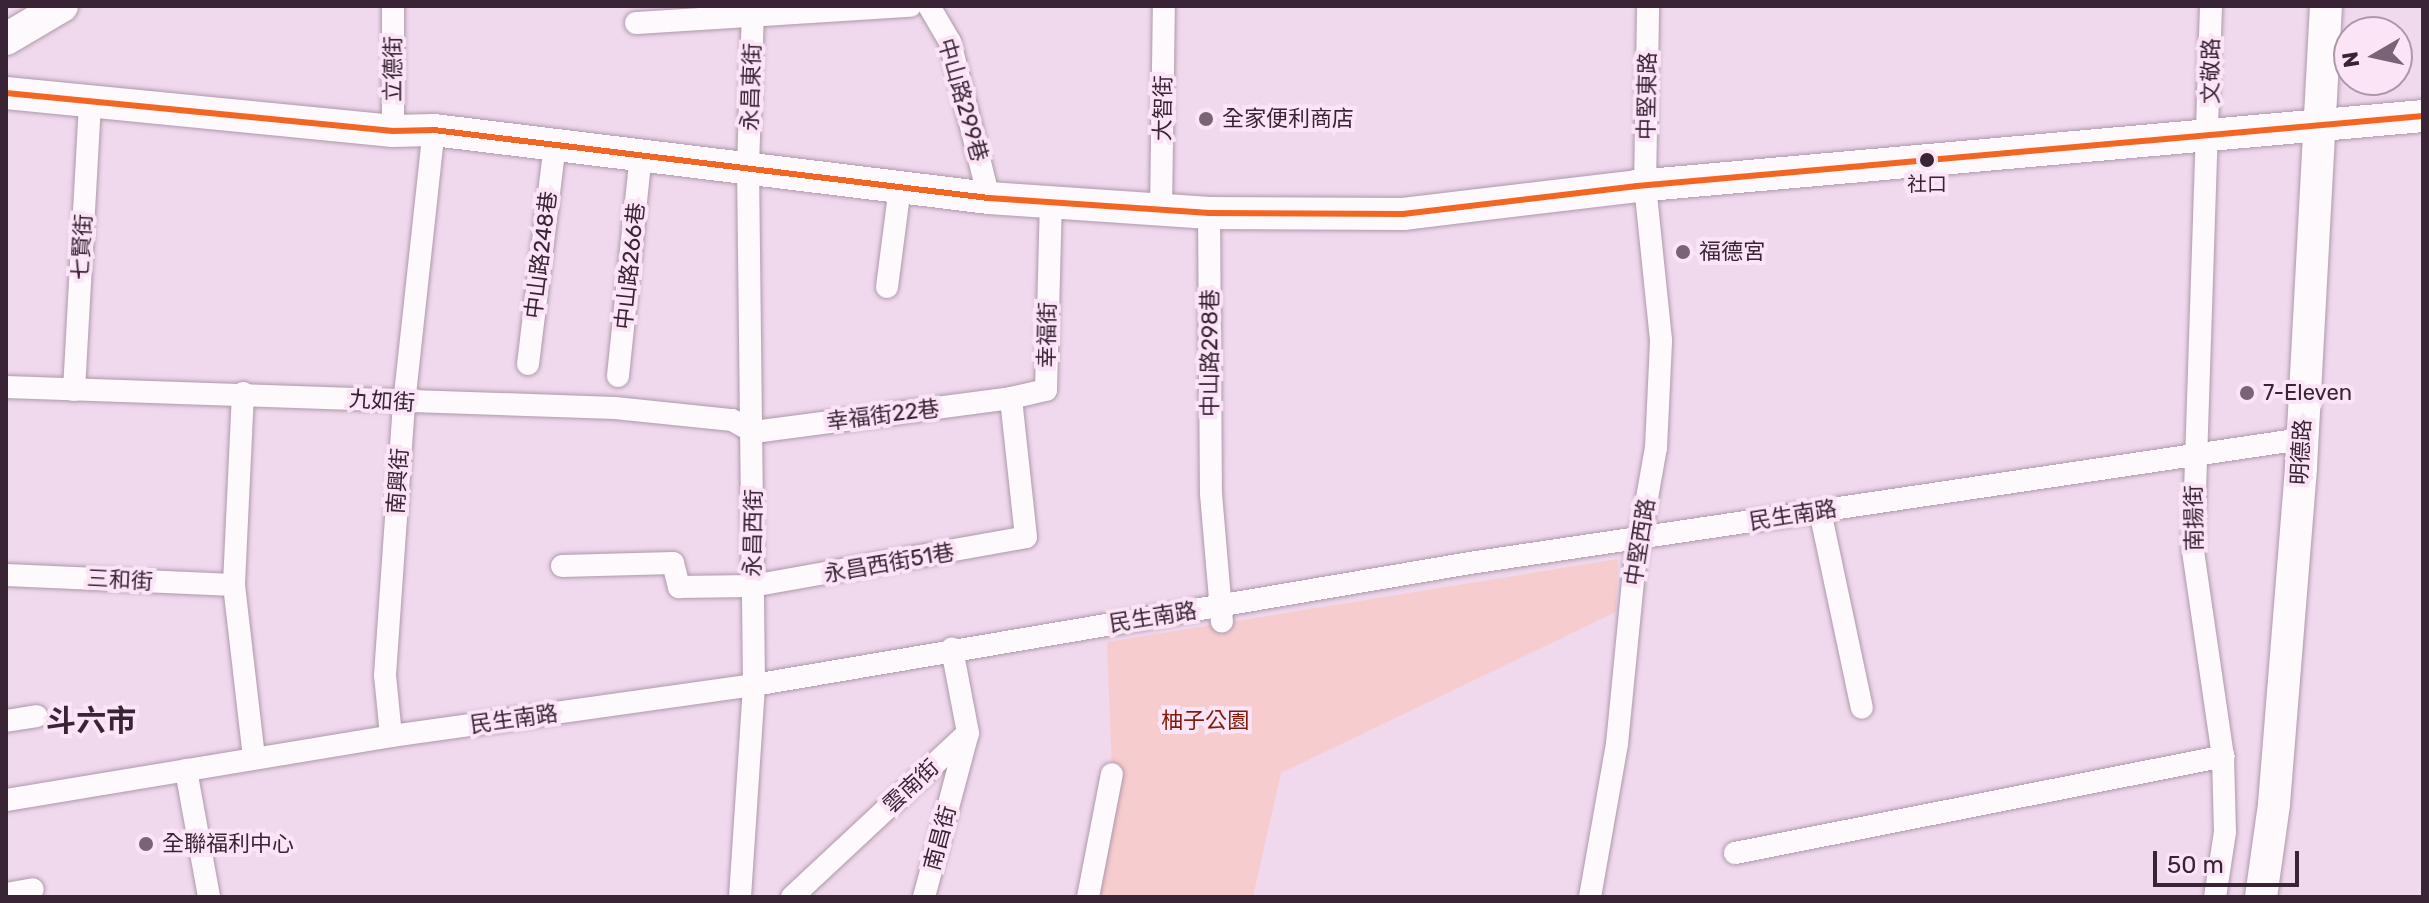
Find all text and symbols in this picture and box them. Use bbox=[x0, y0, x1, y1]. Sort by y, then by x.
north arrow bbox=[2333, 16, 2413, 96]
street label: 中山路299巷 bbox=[933, 35, 993, 165]
street label: 立德街 bbox=[380, 36, 406, 102]
street label: 文敬路 bbox=[2198, 38, 2224, 104]
street label: 永昌東街 bbox=[736, 43, 766, 131]
text: N bbox=[2336, 50, 2365, 69]
street label: 中堅東路 bbox=[1633, 52, 1661, 140]
street label: 大智街 bbox=[1149, 75, 1177, 141]
place label: 全家便利商店 bbox=[1222, 106, 1354, 132]
marker: 全家便利商店 bbox=[1197, 110, 1215, 128]
marker: 社口 bbox=[1919, 152, 1935, 168]
place label: 社口 bbox=[1907, 172, 1947, 196]
street label: 中山路248巷 bbox=[520, 190, 562, 320]
street label: 中山路266巷 bbox=[610, 201, 650, 331]
street label: 七賢街 bbox=[67, 213, 97, 281]
place label: 福德宮 bbox=[1699, 239, 1765, 265]
marker: 福德宮 bbox=[1674, 243, 1692, 261]
street label: 中山路298巷 bbox=[1197, 289, 1223, 417]
street label: 幸福街 bbox=[1033, 302, 1061, 368]
place label: 7-Eleven bbox=[2263, 380, 2352, 406]
marker: 7-Eleven bbox=[2238, 384, 2256, 402]
street label: 九如街 bbox=[348, 386, 416, 416]
street label: 幸福街22巷 bbox=[825, 395, 941, 435]
street label: 明德路 bbox=[2286, 418, 2316, 486]
street label: 南興街 bbox=[383, 447, 413, 515]
street label: 南揚街 bbox=[2180, 485, 2208, 551]
street label: 永昌西街 bbox=[739, 489, 767, 577]
street label: 民生南路 bbox=[1747, 495, 1839, 535]
street label: 中堅西路 bbox=[1620, 496, 1660, 588]
street label: 永昌西街51巷 bbox=[822, 539, 956, 587]
street label: 三和街 bbox=[86, 565, 154, 595]
street label: 民生南路 bbox=[1107, 597, 1199, 637]
street label: 民生南路 bbox=[469, 700, 559, 738]
district label: 斗六市 bbox=[46, 703, 136, 739]
park label: 柚子公園 bbox=[1161, 708, 1249, 734]
street label: 雲南街 bbox=[878, 754, 944, 818]
street label: 南昌街 bbox=[919, 803, 961, 873]
place label: 全聯福利中心 bbox=[162, 831, 294, 857]
marker: 全聯福利中心 bbox=[137, 835, 155, 853]
scale bar bbox=[2157, 835, 2303, 885]
text: 50 m bbox=[2167, 851, 2224, 879]

